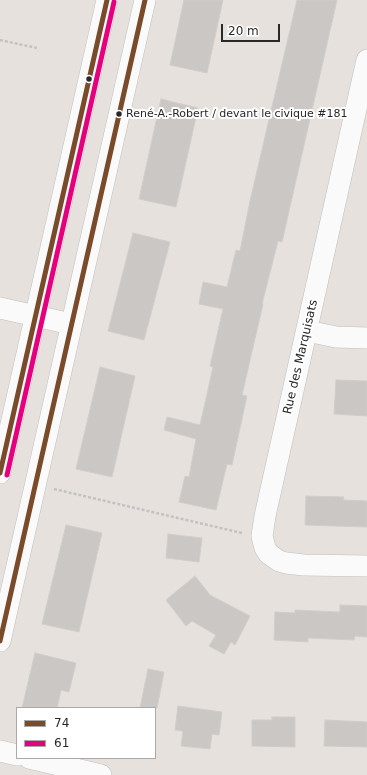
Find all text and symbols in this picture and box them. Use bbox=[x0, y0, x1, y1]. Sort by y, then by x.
scale bar bbox=[223, 16, 282, 42]
text: 20 m bbox=[228, 24, 259, 38]
unlabelled marker bbox=[84, 74, 94, 84]
place label: René-A.-Robert / devant le civique #181 bbox=[126, 107, 348, 121]
marker: René-A.-Robert / devant le civique #181 bbox=[114, 109, 124, 119]
street label: Rue des Marquisats bbox=[281, 298, 321, 416]
legend bbox=[16, 707, 156, 759]
text: 74 bbox=[54, 716, 69, 730]
text: 61 bbox=[54, 736, 69, 750]

